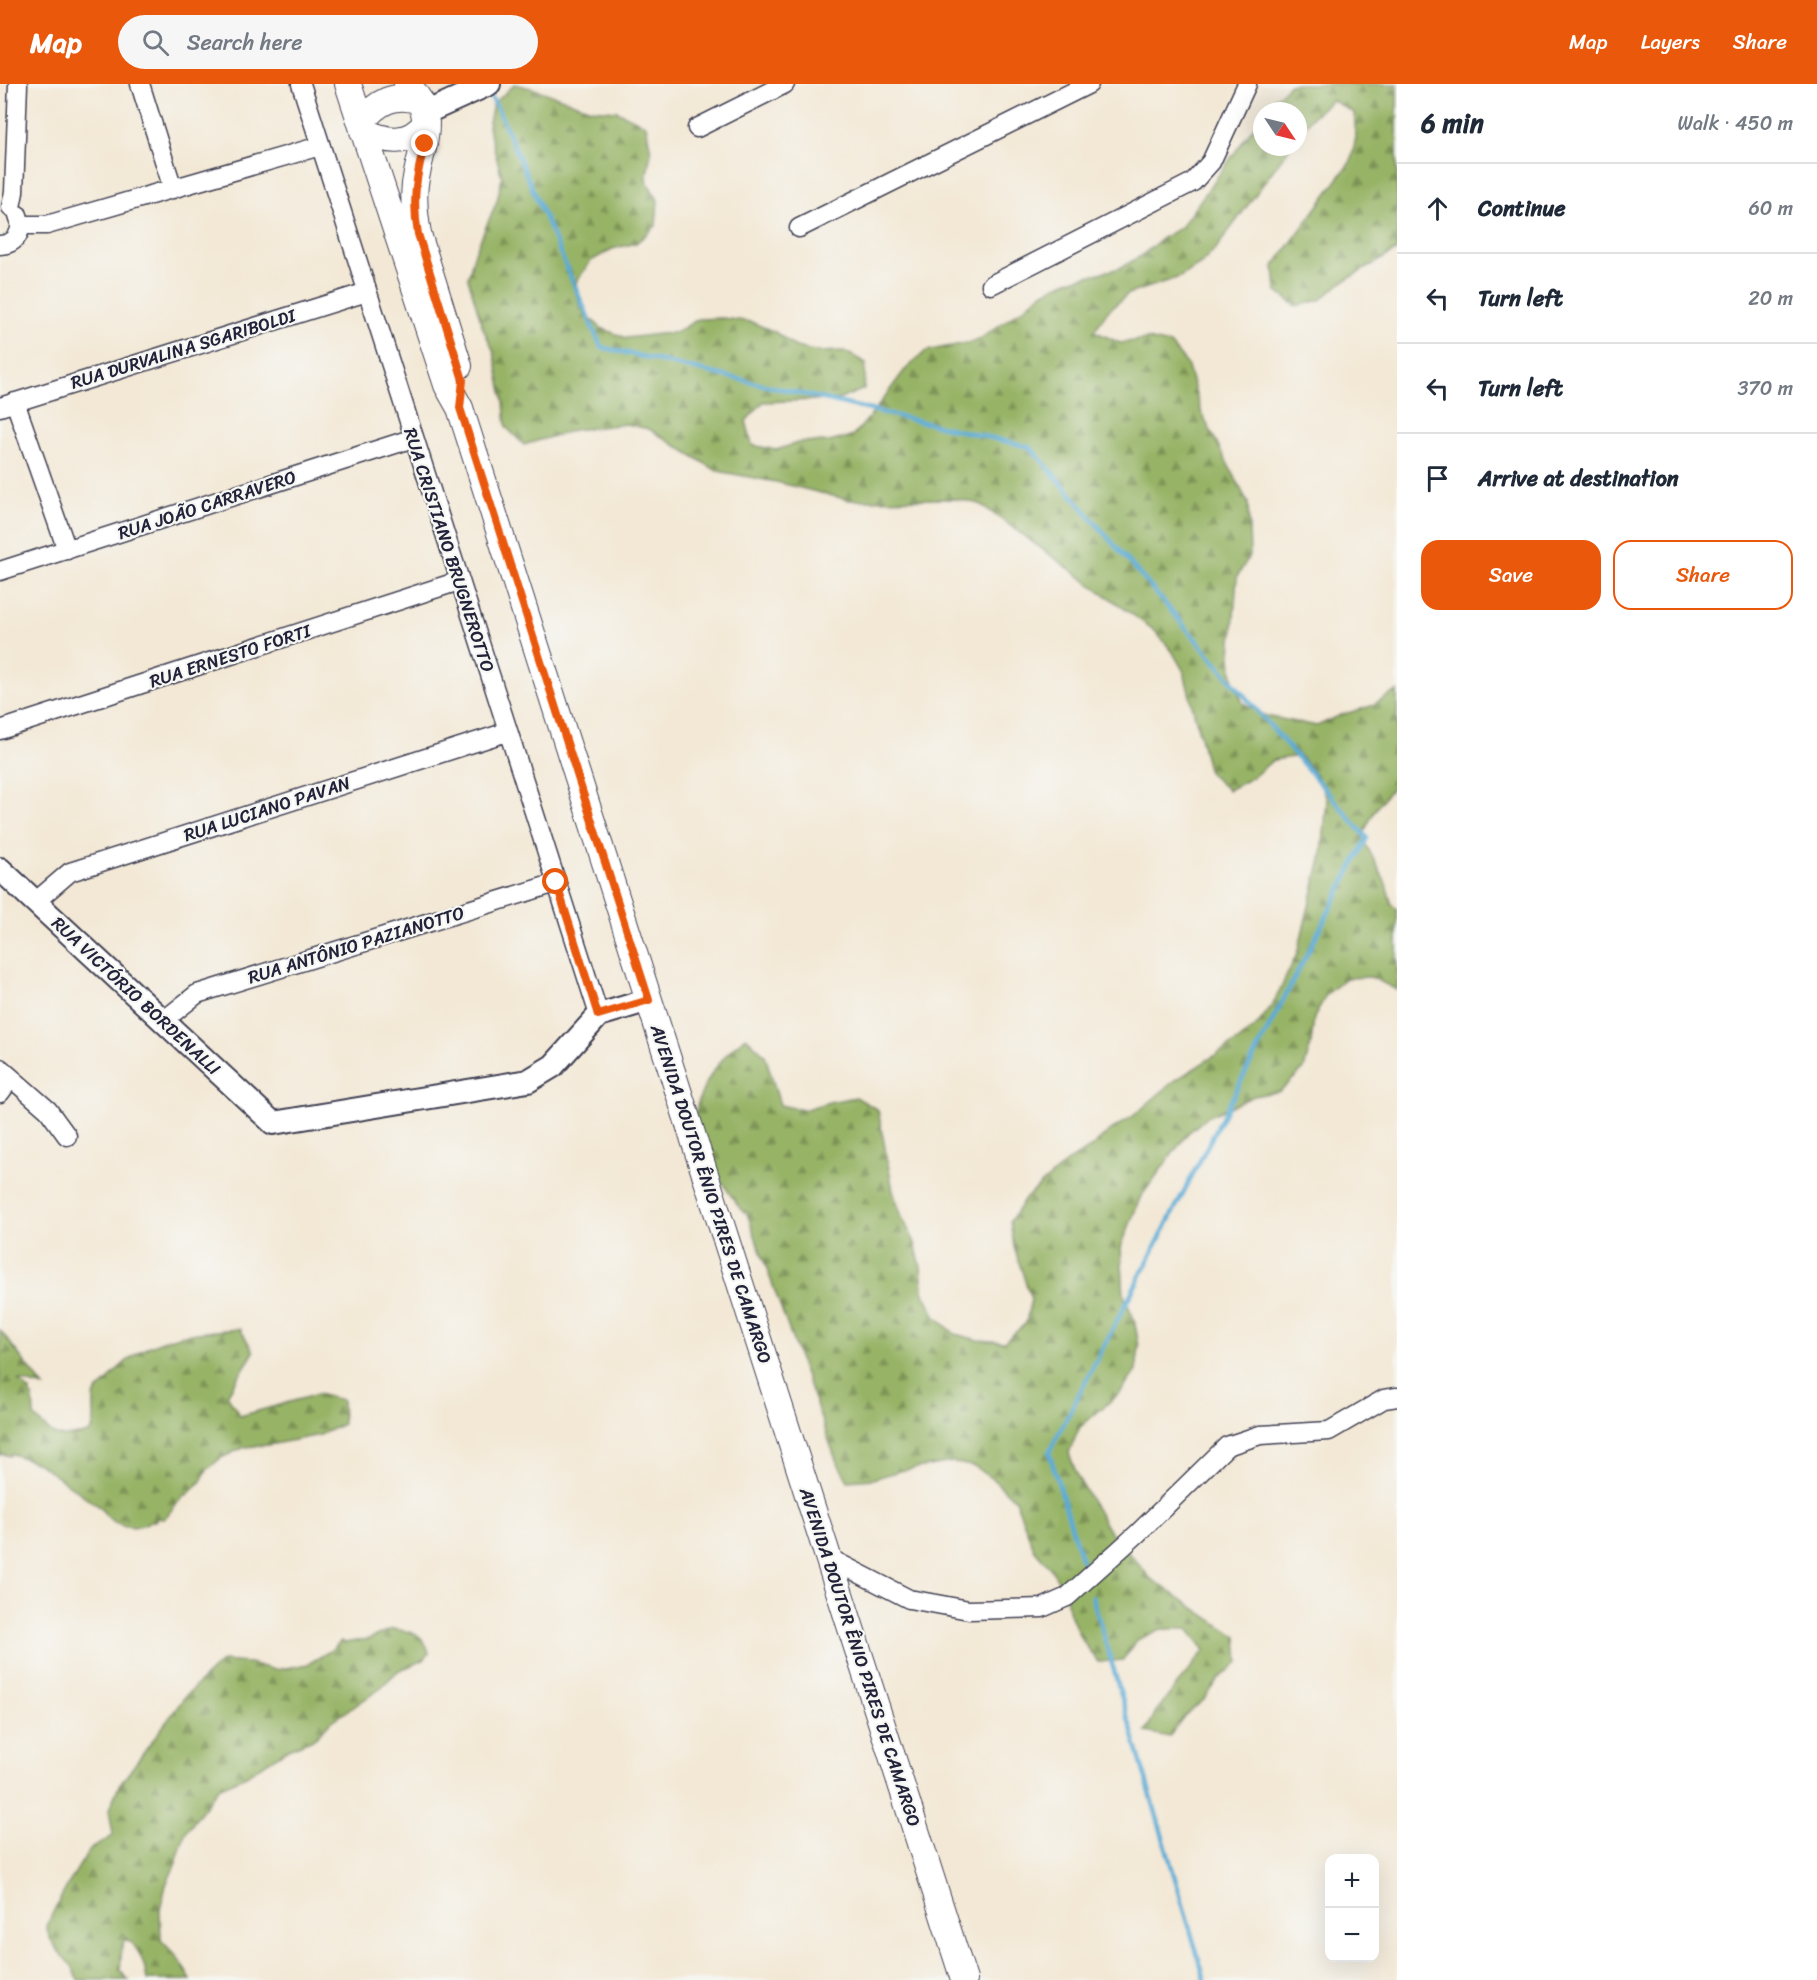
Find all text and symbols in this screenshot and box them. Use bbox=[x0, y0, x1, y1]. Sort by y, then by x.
search box bbox=[118, 15, 538, 69]
text: Map bbox=[30, 18, 82, 67]
text: Search here bbox=[187, 23, 303, 62]
text: Map bbox=[1569, 23, 1608, 61]
text: Layers bbox=[1641, 23, 1700, 61]
text: Share bbox=[1733, 23, 1787, 61]
icon: search bbox=[139, 26, 172, 59]
text: 6 min bbox=[1421, 100, 1484, 146]
north arrow bbox=[1253, 102, 1307, 156]
text: Walk · 450 m bbox=[1678, 106, 1793, 141]
route end bbox=[411, 130, 437, 156]
text: Continue bbox=[1478, 189, 1566, 228]
text: 60 m bbox=[1748, 191, 1793, 226]
icon: ahead bbox=[1421, 192, 1454, 225]
text: Turn left bbox=[1478, 279, 1563, 318]
text: 20 m bbox=[1748, 281, 1793, 316]
icon: left bbox=[1421, 282, 1454, 315]
street label: RUA DURVALINA SGARIBOLDI bbox=[67, 299, 301, 398]
text: Turn left bbox=[1478, 369, 1563, 408]
text: 370 m bbox=[1737, 371, 1793, 406]
icon: left bbox=[1421, 372, 1454, 405]
street label: RUA CRISTIANO BRUGNEROTTO bbox=[394, 424, 504, 676]
text: Arrive at destination bbox=[1478, 459, 1679, 498]
street label: RUA JOÃO CARRAVERO bbox=[114, 461, 300, 549]
icon: arrive bbox=[1421, 462, 1454, 495]
button: Save bbox=[1421, 540, 1601, 610]
button: Share bbox=[1613, 540, 1793, 610]
street label: RUA ERNESTO FORTI bbox=[145, 614, 317, 697]
street label: RUA LUCIANO PAVAN bbox=[179, 767, 355, 851]
route start bbox=[542, 868, 568, 894]
street label: RUA ANTÔNIO PAZIANOTTO bbox=[244, 897, 468, 993]
street label: RUA VICTÓRIO BORDENALLI bbox=[44, 908, 229, 1084]
street label: AVENIDA DOUTOR ÊNIO PIRES DE CAMARGO bbox=[641, 1019, 781, 1368]
street label: AVENIDA DOUTOR ÊNIO PIRES DE CAMARGO bbox=[790, 1482, 930, 1831]
map controls bbox=[1325, 1854, 1379, 1962]
button: + bbox=[1325, 1854, 1379, 1908]
button: − bbox=[1325, 1908, 1379, 1962]

